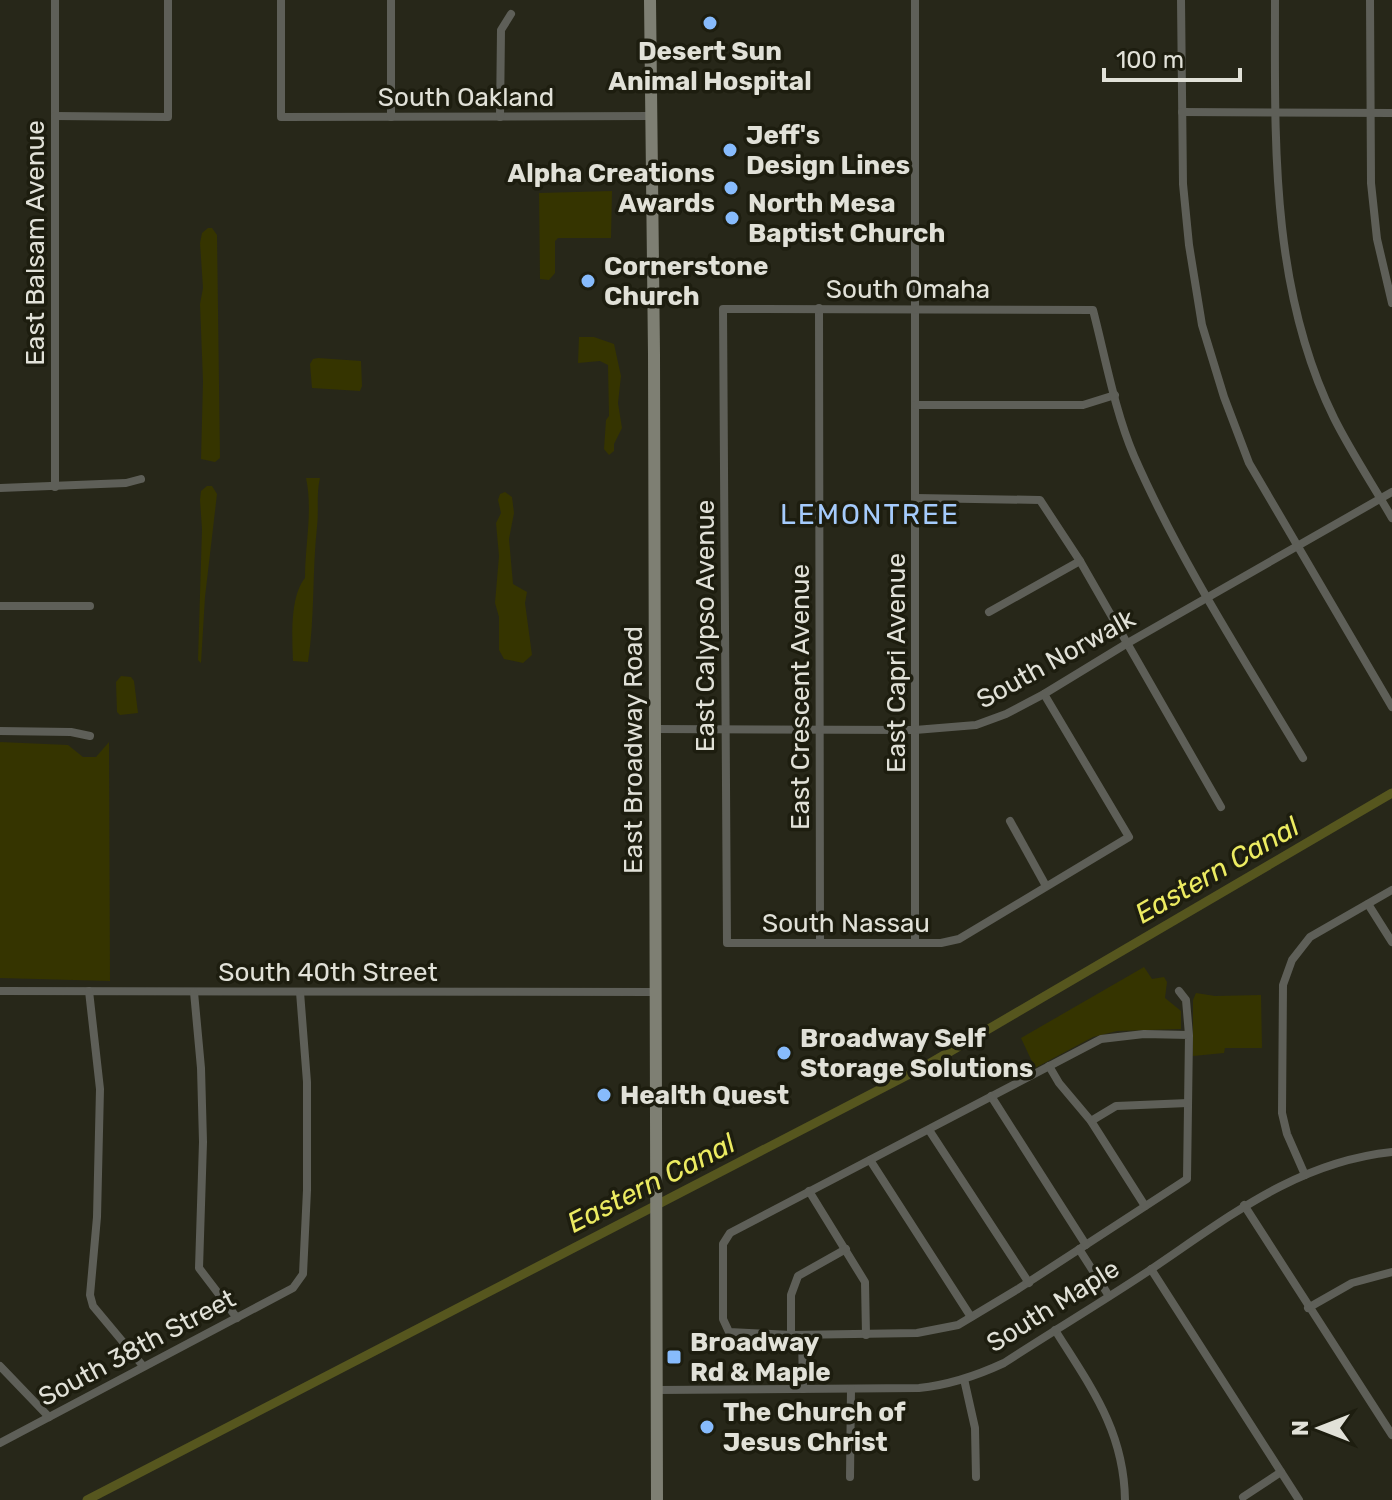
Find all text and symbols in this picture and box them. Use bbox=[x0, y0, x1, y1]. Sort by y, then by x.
marker: Desert Sun Animal Hospital bbox=[701, 14, 719, 32]
scale bar bbox=[1104, 32, 1240, 82]
place label: Desert Sun Animal Hospital bbox=[608, 36, 812, 97]
text: 100 m bbox=[1116, 46, 1184, 74]
street label: South Oakland bbox=[378, 82, 554, 113]
street label: East Balsam Avenue bbox=[20, 120, 51, 366]
place label: Jeff's Design Lines bbox=[746, 120, 910, 181]
marker: Jeff's Design Lines bbox=[721, 141, 739, 159]
place label: Alpha Creations Awards bbox=[508, 158, 715, 219]
marker: Alpha Creations Awards bbox=[722, 179, 740, 197]
place label: North Mesa Baptist Church bbox=[748, 188, 945, 249]
marker: North Mesa Baptist Church bbox=[723, 209, 741, 227]
place label: Cornerstone Church bbox=[604, 251, 768, 312]
marker: Cornerstone Church bbox=[579, 272, 597, 290]
street label: South Omaha bbox=[826, 274, 990, 305]
district label: LEMONTREE bbox=[780, 498, 960, 531]
street label: East Calypso Avenue bbox=[690, 500, 721, 752]
street label: East Capri Avenue bbox=[881, 553, 912, 773]
street label: East Crescent Avenue bbox=[785, 564, 816, 830]
street label: South Norwalk bbox=[971, 602, 1141, 715]
street label: East Broadway Road bbox=[618, 626, 649, 874]
water label: Eastern Canal bbox=[1129, 809, 1306, 930]
street label: South Nassau bbox=[762, 908, 930, 939]
street label: South 40th Street bbox=[218, 957, 438, 988]
place label: Broadway Self Storage Solutions bbox=[800, 1023, 1033, 1084]
marker: Broadway Self Storage Solutions bbox=[775, 1044, 793, 1062]
place label: Health Quest bbox=[620, 1080, 789, 1111]
marker: Health Quest bbox=[595, 1086, 613, 1104]
water label: Eastern Canal bbox=[562, 1126, 741, 1239]
street label: South Maple bbox=[981, 1253, 1125, 1359]
street label: South 38th Street bbox=[33, 1283, 241, 1413]
place label: Broadway Rd & Maple bbox=[690, 1327, 831, 1388]
marker: Broadway Rd & Maple bbox=[665, 1348, 683, 1366]
north arrow bbox=[1280, 1388, 1360, 1468]
place label: The Church of Jesus Christ bbox=[723, 1397, 906, 1458]
marker: The Church of Jesus Christ bbox=[698, 1418, 716, 1436]
text: N bbox=[1287, 1420, 1314, 1436]

